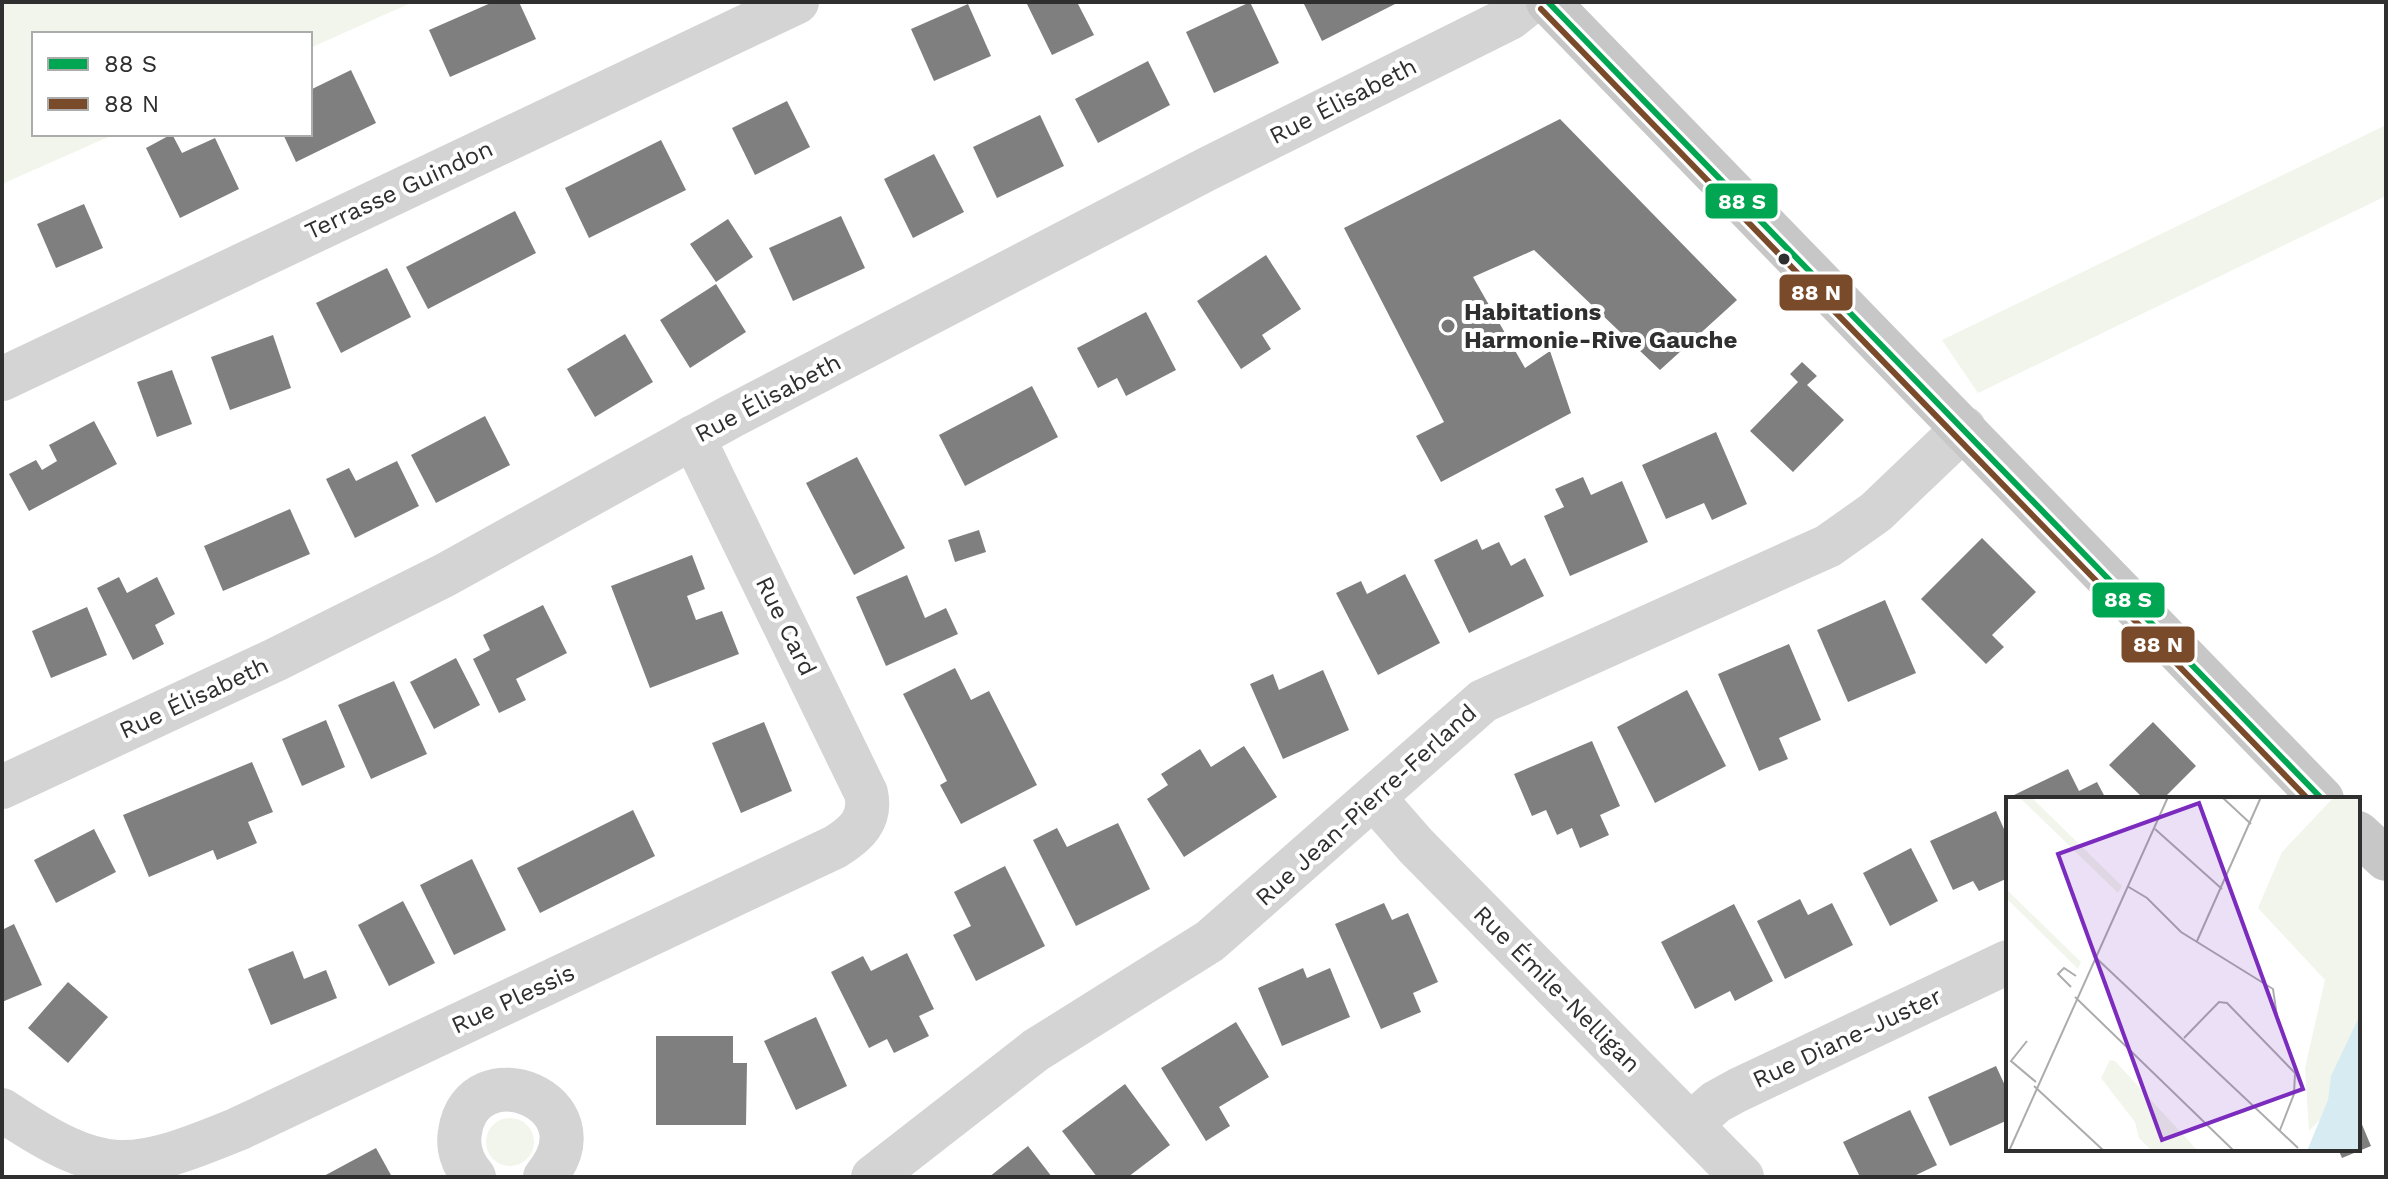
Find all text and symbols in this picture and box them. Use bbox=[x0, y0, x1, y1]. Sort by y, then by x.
legend bbox=[32, 32, 312, 136]
text: 88 S bbox=[104, 50, 157, 78]
street label: Rue Élisabeth bbox=[1265, 52, 1421, 150]
text: 88 N bbox=[104, 90, 159, 118]
street label: Terrasse Guindon bbox=[301, 134, 497, 246]
line badge: 88 S bbox=[1704, 182, 1779, 220]
text: 88 S bbox=[1718, 189, 1766, 214]
unlabelled marker bbox=[1776, 251, 1792, 267]
line badge: 88 N bbox=[1778, 273, 1854, 312]
text: 88 N bbox=[1791, 280, 1841, 305]
place label: Habitations Harmonie-Rive Gauche bbox=[1464, 298, 1737, 354]
marker: Habitations Harmonie-Rive Gauche bbox=[1439, 317, 1457, 335]
street label: Rue Élisabeth bbox=[690, 348, 846, 448]
street label: Rue Card bbox=[750, 572, 822, 680]
line badge: 88 S bbox=[2091, 581, 2166, 619]
text: 88 S bbox=[2104, 587, 2152, 612]
line badge: 88 N bbox=[2120, 625, 2196, 664]
text: 88 N bbox=[2133, 632, 2183, 657]
street label: Rue Élisabeth bbox=[115, 651, 273, 745]
street label: Rue Jean-Pierre-Ferland bbox=[1250, 698, 1482, 912]
inset map bbox=[2006, 797, 2360, 1151]
street label: Rue Émile-Nelligan bbox=[1468, 900, 1646, 1078]
street label: Rue Plessis bbox=[447, 958, 579, 1040]
street label: Rue Diane-Juster bbox=[1748, 982, 1946, 1094]

